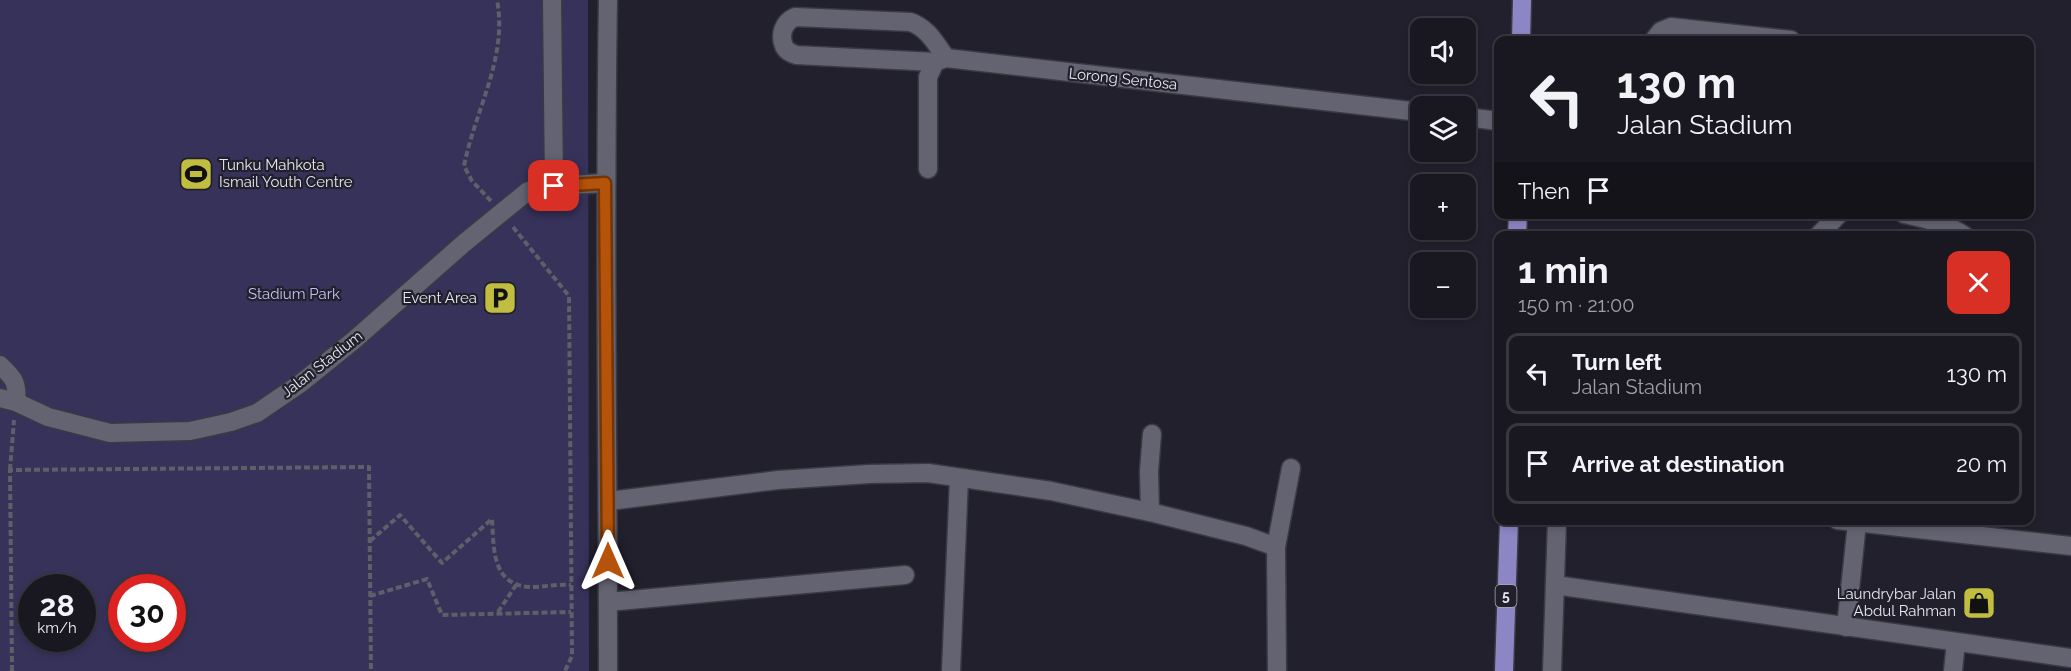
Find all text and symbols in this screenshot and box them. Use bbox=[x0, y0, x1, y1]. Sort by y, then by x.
map controls bbox=[1410, 18, 1476, 318]
button: sound bbox=[1410, 18, 1476, 84]
text: 130 m bbox=[1617, 59, 1736, 108]
icon: left bbox=[1518, 60, 1596, 138]
street label: Lorong Sentosa bbox=[1068, 64, 1178, 94]
button: layers bbox=[1410, 96, 1476, 162]
text: Jalan Stadium bbox=[1617, 109, 1793, 140]
sports icon: Tunku Mahkota Ismail Youth Centre bbox=[178, 156, 214, 192]
place label: Tunku Mahkota Ismail Youth Centre bbox=[219, 156, 353, 191]
pin bbox=[528, 160, 579, 211]
icon: arrive bbox=[537, 169, 570, 202]
button: + bbox=[1410, 174, 1476, 240]
icon: arrive bbox=[1582, 174, 1615, 207]
text: Then bbox=[1518, 178, 1570, 204]
text: 1 min bbox=[1518, 249, 1609, 291]
button: close bbox=[1947, 251, 2010, 314]
button: − bbox=[1410, 252, 1476, 318]
parking icon: Event Area bbox=[482, 280, 518, 316]
park label: Stadium Park bbox=[248, 285, 340, 303]
place label: Event Area bbox=[402, 289, 477, 307]
text: 150 m · 21:00 bbox=[1518, 293, 1634, 317]
street label: Jalan Stadium bbox=[278, 327, 366, 401]
text: Turn left bbox=[1572, 349, 1662, 375]
icon: left bbox=[1521, 357, 1554, 390]
text: 130 m bbox=[1947, 361, 2007, 387]
text: Jalan Stadium bbox=[1572, 375, 1702, 399]
icon: arrive bbox=[1521, 447, 1554, 480]
text: Arrive at destination bbox=[1572, 451, 1785, 477]
text: 20 m bbox=[1956, 451, 2007, 477]
position arrow bbox=[576, 529, 640, 593]
speed limit sign: 30 bbox=[108, 574, 186, 652]
road number: 5 bbox=[1496, 585, 1516, 607]
place label: Laundrybar Jalan Abdul Rahman bbox=[1837, 585, 1956, 620]
shop icon: Laundrybar Jalan Abdul Rahman bbox=[1961, 585, 1997, 621]
text: 28 bbox=[39, 588, 75, 623]
text: km/h bbox=[37, 619, 77, 637]

